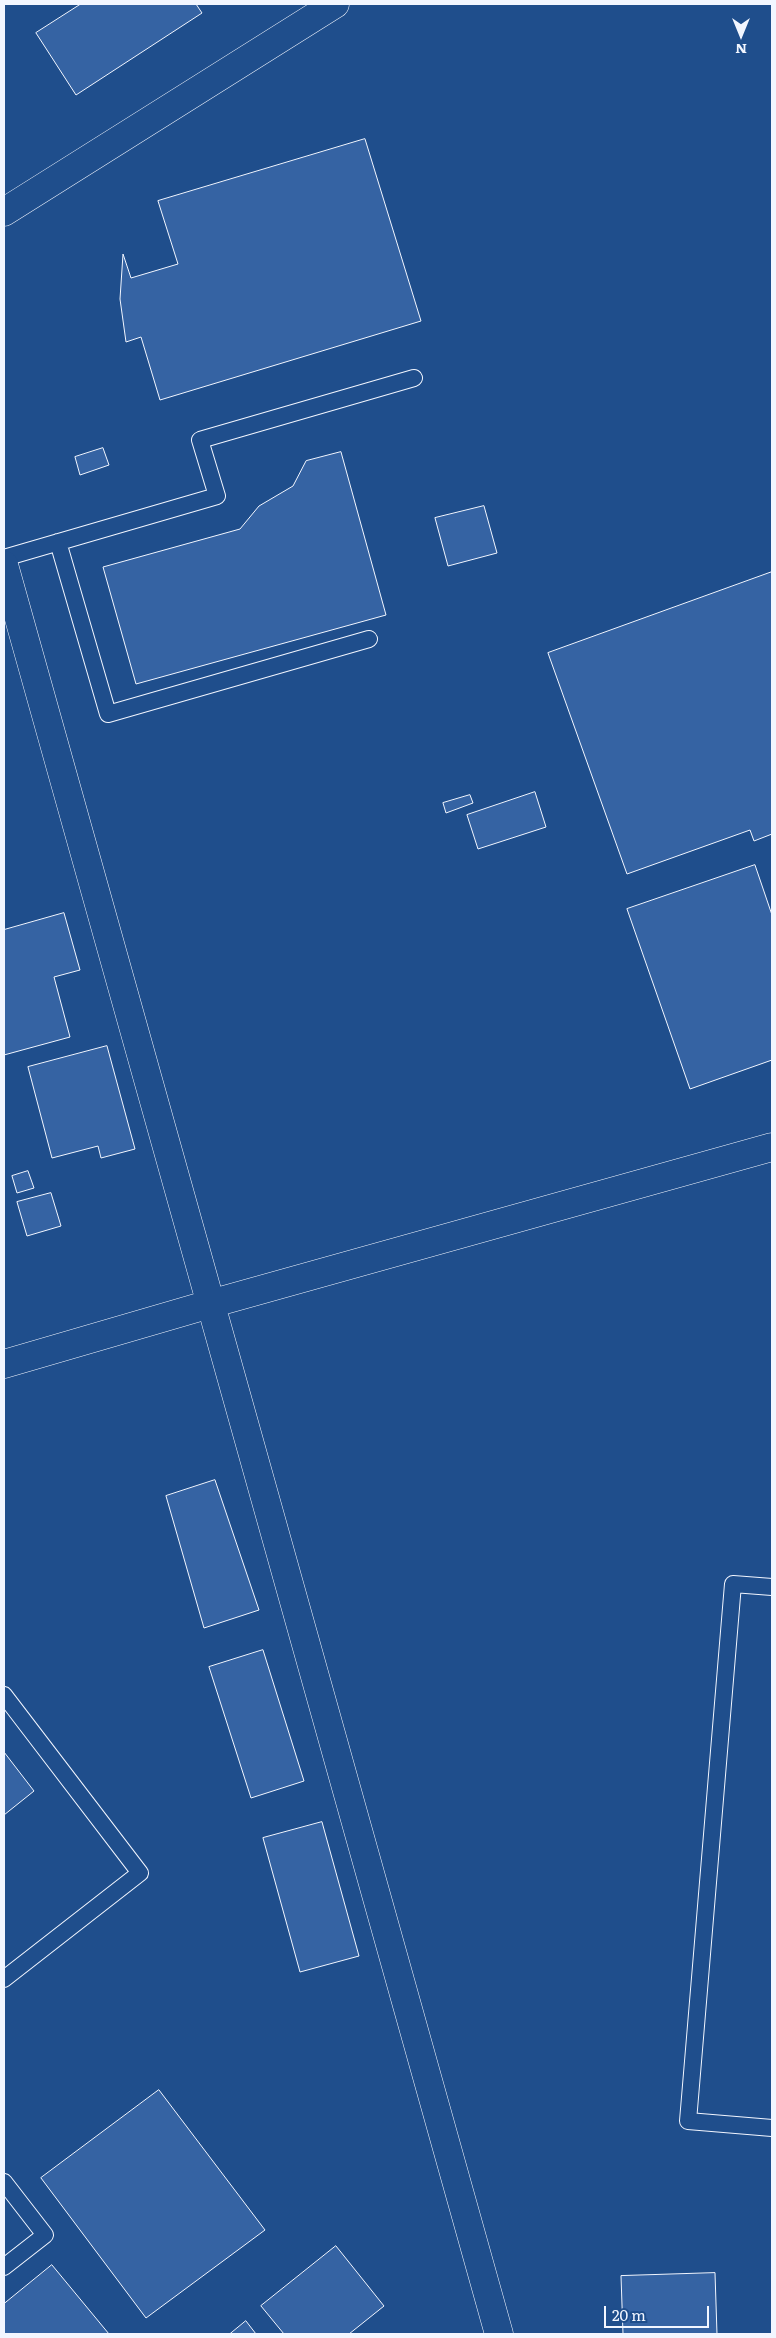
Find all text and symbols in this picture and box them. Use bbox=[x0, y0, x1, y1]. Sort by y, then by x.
north arrow bbox=[716, 10, 766, 60]
text: N bbox=[735, 40, 747, 60]
scale bar bbox=[606, 2296, 711, 2328]
text: 20 m bbox=[612, 2303, 646, 2326]

